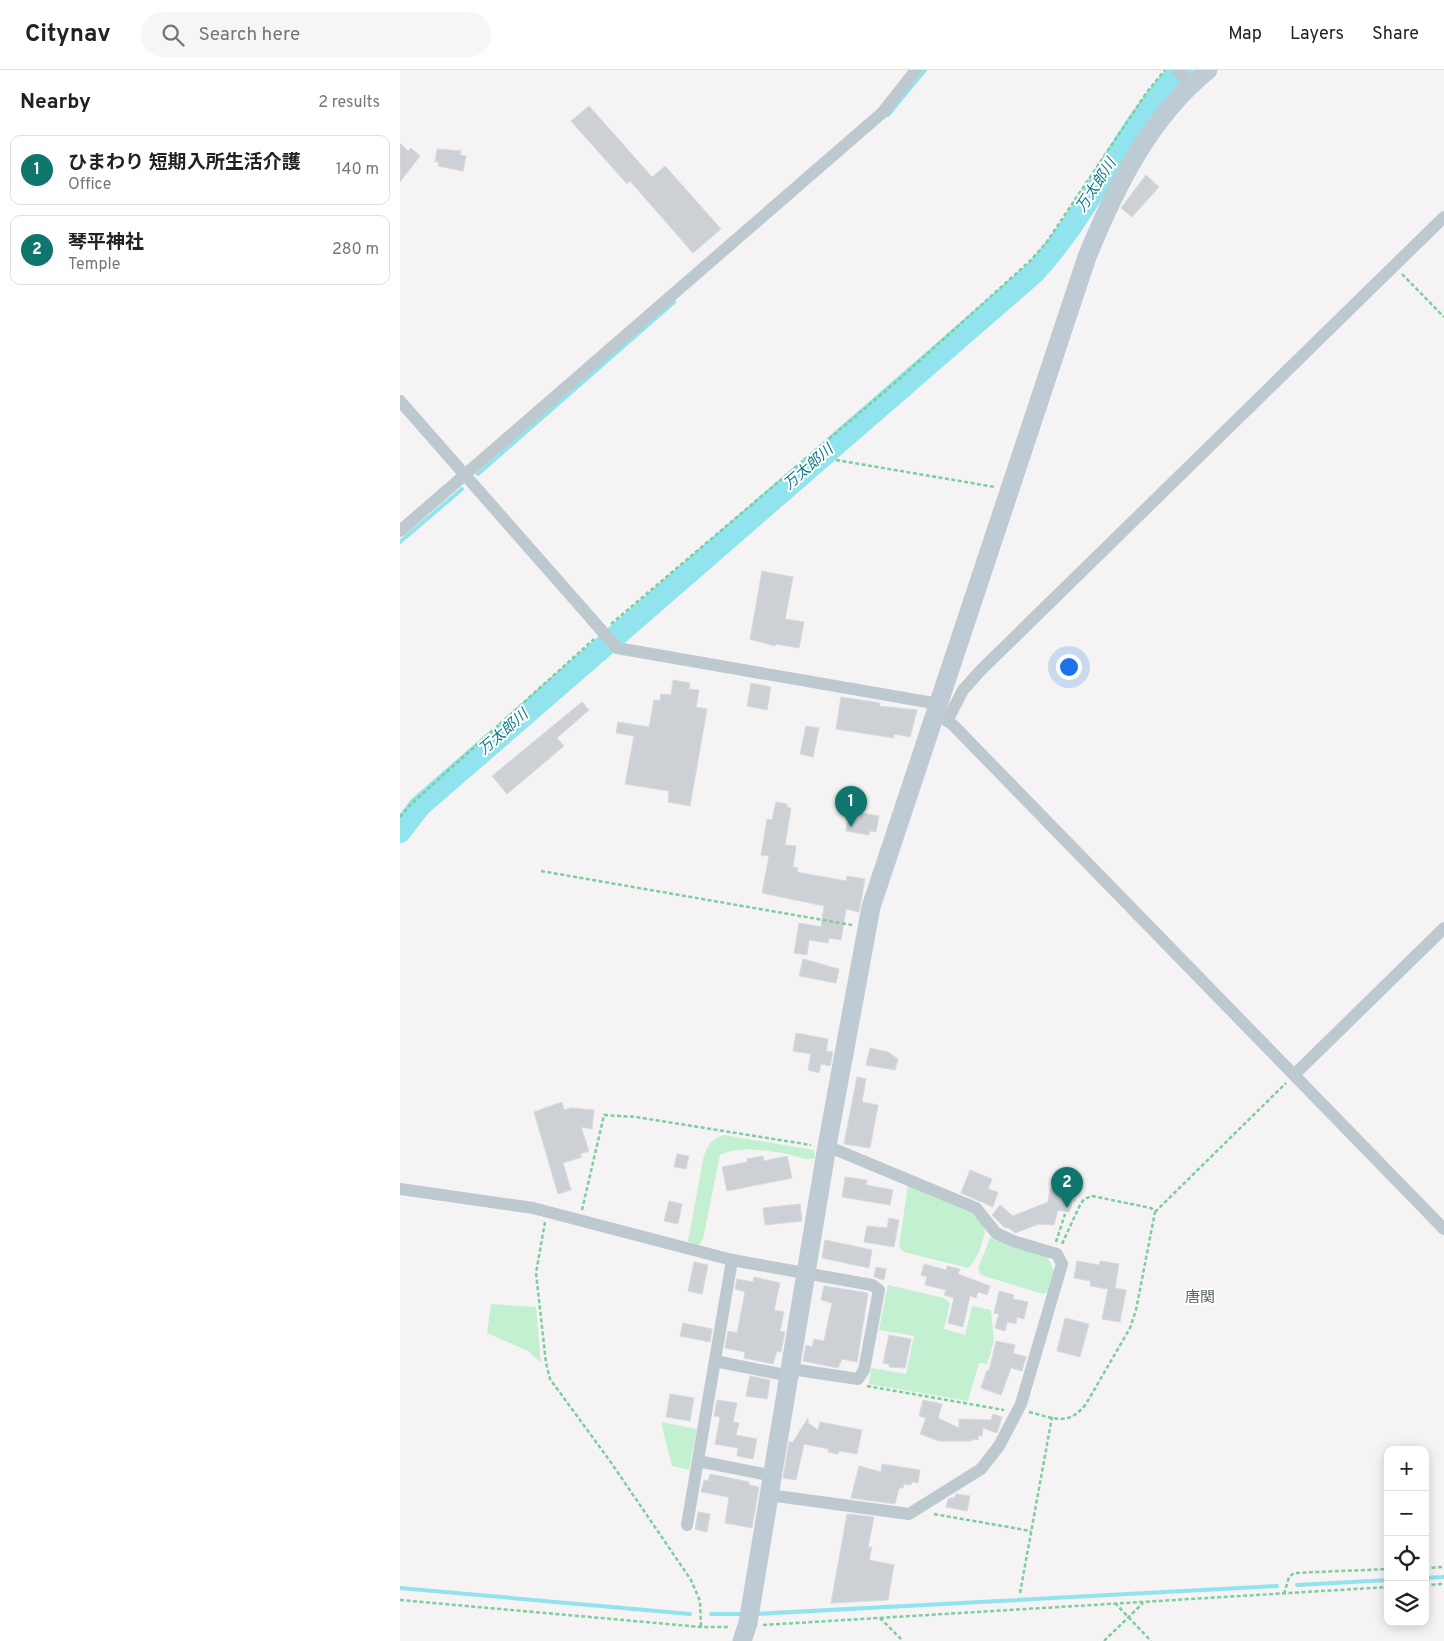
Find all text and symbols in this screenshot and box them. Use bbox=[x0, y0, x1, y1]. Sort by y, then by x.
search box bbox=[141, 12, 491, 57]
text: Citynav bbox=[25, 20, 111, 50]
icon: search bbox=[159, 21, 187, 49]
text: Search here bbox=[199, 23, 300, 47]
text: Map bbox=[1228, 23, 1262, 46]
text: Layers bbox=[1290, 23, 1344, 46]
text: Share bbox=[1372, 23, 1419, 46]
text: Nearby bbox=[20, 89, 91, 116]
text: 2 results bbox=[318, 93, 380, 113]
text: ひまわり 短期入所生活介護 bbox=[68, 151, 301, 175]
water label: 万太郎川 bbox=[1073, 154, 1122, 216]
text: 1 bbox=[34, 160, 40, 180]
text: 140 m bbox=[336, 160, 379, 180]
text: Office bbox=[68, 175, 111, 195]
text: 琴平神社 bbox=[68, 231, 144, 255]
text: 2 bbox=[32, 240, 42, 260]
text: 280 m bbox=[332, 240, 379, 260]
text: Temple bbox=[68, 255, 120, 275]
water label: 万太郎川 bbox=[780, 440, 839, 495]
your location bbox=[1056, 654, 1082, 680]
water label: 万太郎川 bbox=[475, 705, 534, 760]
pin: 1 bbox=[835, 786, 867, 827]
pin: 2 bbox=[1051, 1167, 1083, 1208]
district label: 唐関 bbox=[1185, 1289, 1215, 1308]
map controls bbox=[1384, 1446, 1429, 1626]
button: + bbox=[1384, 1446, 1429, 1491]
button: − bbox=[1384, 1491, 1429, 1536]
button: locate bbox=[1384, 1536, 1429, 1581]
button: layers bbox=[1384, 1581, 1429, 1626]

